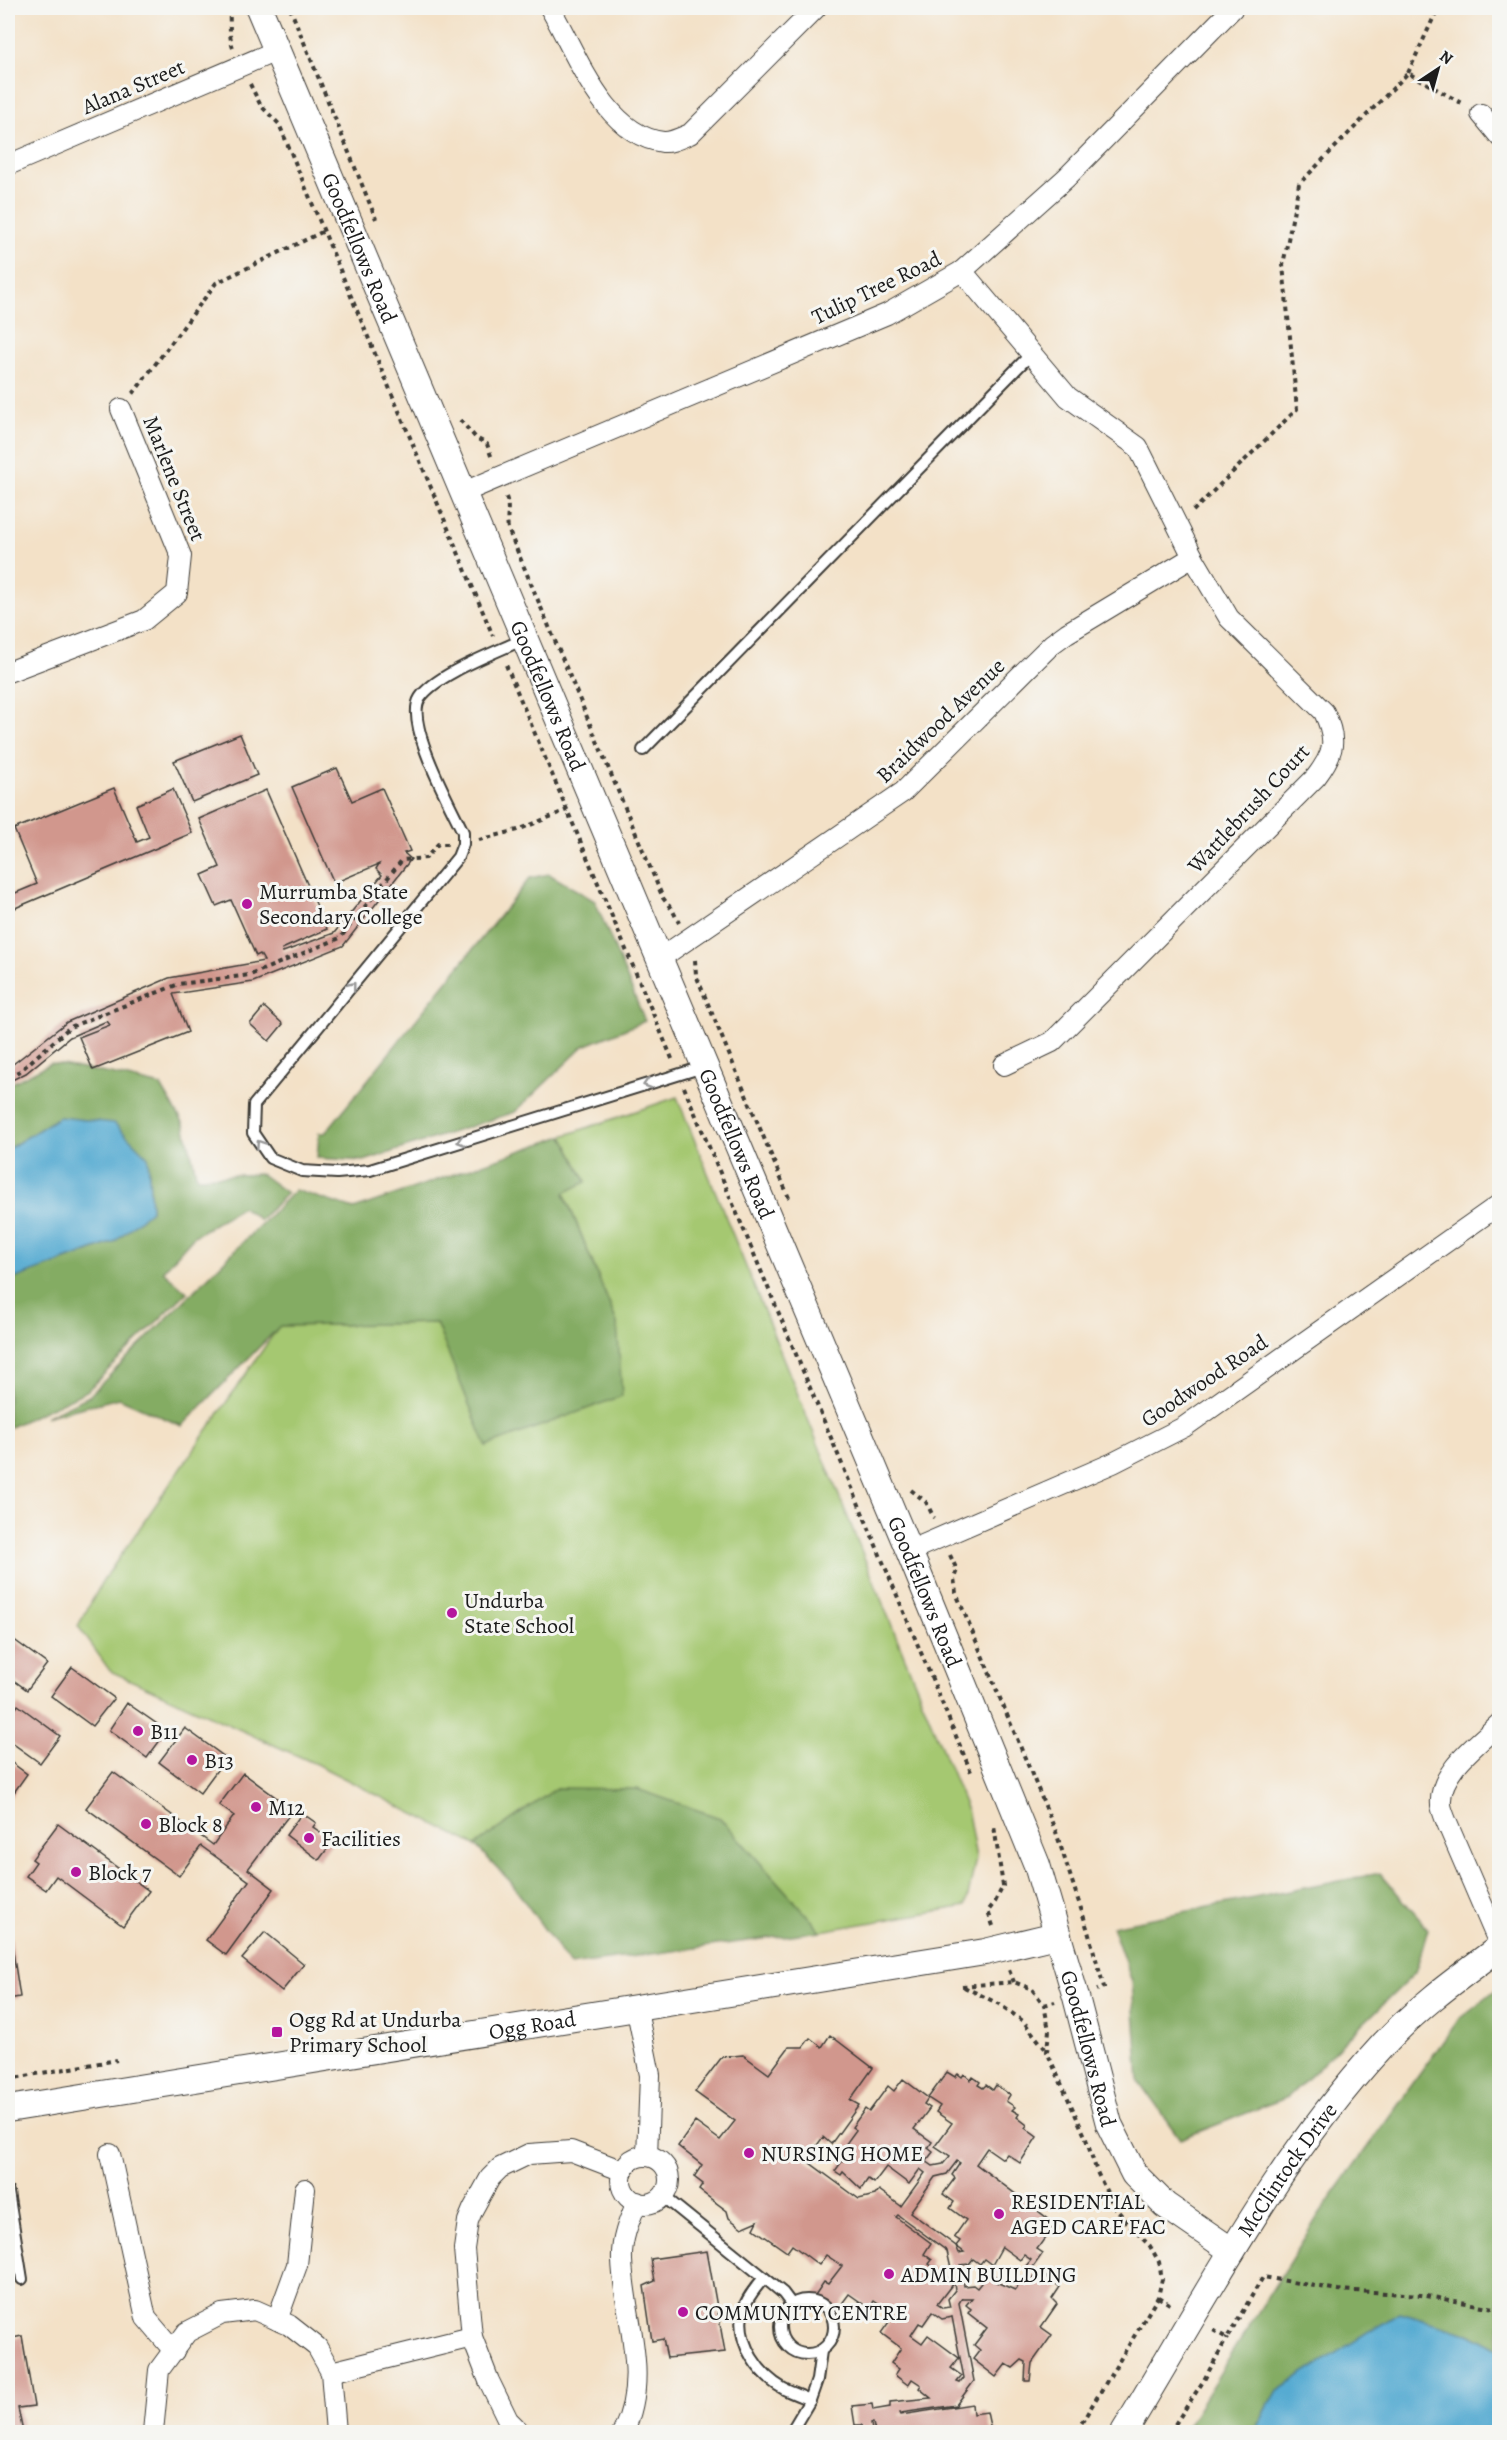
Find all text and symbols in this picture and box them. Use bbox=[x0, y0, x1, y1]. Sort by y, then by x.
north arrow bbox=[1408, 39, 1468, 99]
text: N bbox=[1435, 45, 1458, 70]
street label: Alana Street bbox=[77, 52, 189, 122]
street label: Goodfellows Road bbox=[314, 168, 404, 328]
street label: Tulip Tree Road bbox=[807, 244, 946, 332]
street label: Marlene Street bbox=[135, 411, 213, 546]
street label: Goodfellows Road bbox=[503, 616, 593, 776]
street label: Braidwood Avenue bbox=[870, 652, 1012, 790]
street label: Wattlebrush Court bbox=[1180, 737, 1317, 881]
place label: Murrumba State Secondary College bbox=[259, 877, 423, 932]
marker: Murrumba State Secondary College bbox=[240, 897, 254, 911]
one-way arrow bbox=[345, 982, 356, 993]
street label: Goodfellows Road bbox=[691, 1064, 781, 1224]
one-way arrow bbox=[642, 1077, 653, 1089]
one-way arrow bbox=[456, 1134, 467, 1146]
one-way arrow bbox=[256, 1139, 267, 1150]
street label: Goodwood Road bbox=[1135, 1327, 1274, 1434]
street label: Goodfellows Road bbox=[880, 1512, 969, 1672]
place label: Undurba State School bbox=[464, 1586, 574, 1641]
marker: Undurba State School bbox=[445, 1606, 459, 1620]
place label: B11 bbox=[150, 1717, 178, 1747]
marker: B11 bbox=[131, 1724, 145, 1738]
place label: B13 bbox=[204, 1746, 234, 1776]
marker: B13 bbox=[185, 1753, 199, 1767]
place label: M12 bbox=[268, 1793, 305, 1823]
marker: M12 bbox=[249, 1800, 263, 1814]
place label: Block 8 bbox=[158, 1810, 223, 1840]
marker: Block 8 bbox=[139, 1817, 153, 1831]
place label: Facilities bbox=[321, 1824, 401, 1854]
marker: Facilities bbox=[302, 1831, 316, 1845]
place label: Block 7 bbox=[88, 1858, 152, 1888]
marker: Block 7 bbox=[69, 1865, 83, 1879]
street label: Goodfellows Road bbox=[1053, 1967, 1123, 2130]
street label: Ogg Road bbox=[487, 2004, 578, 2047]
place label: Ogg Rd at Undurba Primary School bbox=[289, 2005, 462, 2060]
marker: Ogg Rd at Undurba Primary School bbox=[270, 2025, 284, 2039]
street label: McClintock Drive bbox=[1230, 2096, 1344, 2243]
place label: NURSING HOME bbox=[761, 2139, 923, 2169]
marker: NURSING HOME bbox=[742, 2146, 756, 2160]
place label: RESIDENTIAL AGED CARE FAC bbox=[1010, 2187, 1166, 2242]
marker: RESIDENTIAL AGED CARE FAC bbox=[992, 2207, 1006, 2221]
place label: ADMIN BUILDING bbox=[900, 2260, 1077, 2290]
marker: ADMIN BUILDING bbox=[882, 2267, 896, 2281]
place label: COMMUNITY CENTRE bbox=[695, 2298, 908, 2328]
marker: COMMUNITY CENTRE bbox=[676, 2305, 690, 2319]

